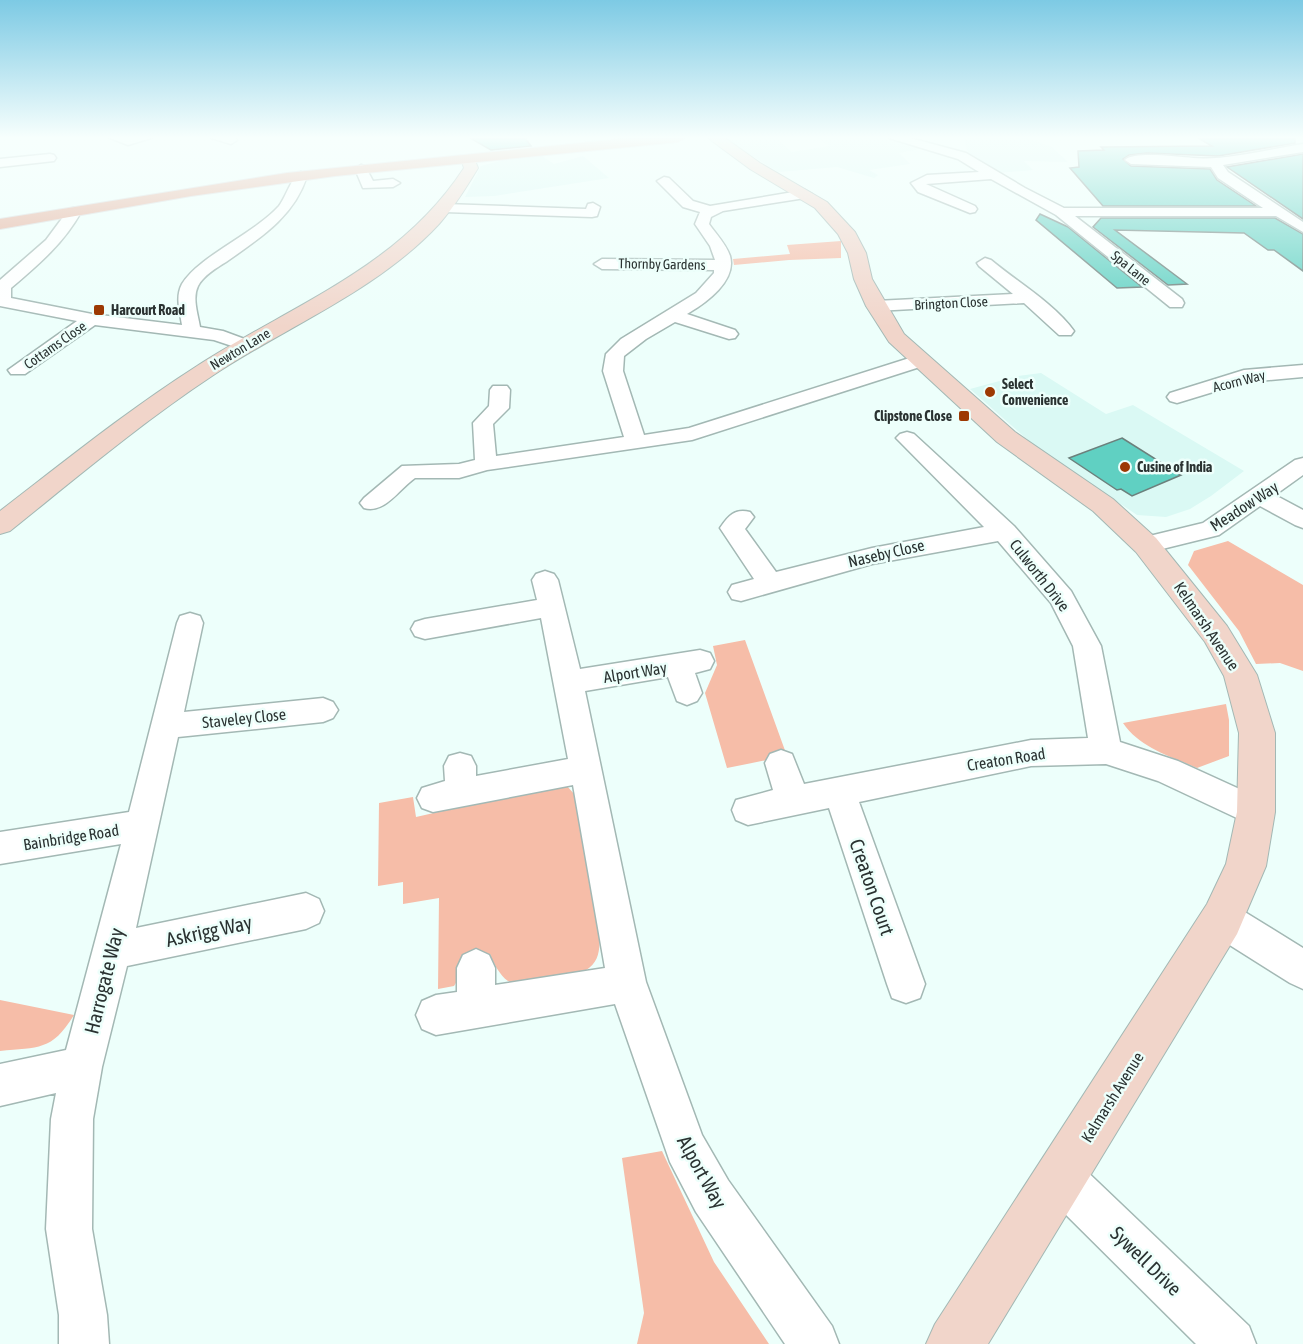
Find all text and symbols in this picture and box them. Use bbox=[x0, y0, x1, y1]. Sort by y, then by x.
street label: Spa Lane bbox=[1108, 247, 1154, 289]
street label: Thornby Gardens bbox=[618, 255, 706, 273]
street label: Brington Close bbox=[914, 293, 988, 313]
place label: Harcourt Road bbox=[111, 302, 185, 318]
marker: Harcourt Road bbox=[92, 303, 106, 317]
street label: Cottams Close bbox=[21, 318, 89, 372]
street label: Newton Lane bbox=[207, 325, 273, 373]
street label: Acorn Way bbox=[1211, 367, 1267, 395]
place label: Select Convenience bbox=[1002, 376, 1068, 408]
marker: Select Convenience bbox=[983, 385, 997, 399]
place label: Clipstone Close bbox=[874, 408, 952, 424]
marker: Clipstone Close bbox=[957, 409, 971, 423]
place label: Cusine of India bbox=[1137, 459, 1213, 475]
marker: Cusine of India bbox=[1118, 460, 1132, 474]
street label: Meadow Way bbox=[1207, 477, 1282, 535]
street label: Naseby Close bbox=[846, 535, 926, 571]
street label: Culworth Drive bbox=[1006, 536, 1074, 614]
street label: Kelmarsh Avenue bbox=[1171, 578, 1243, 674]
street label: Alport Way bbox=[602, 658, 668, 687]
street label: Staveley Close bbox=[201, 705, 287, 732]
street label: Creaton Road bbox=[966, 744, 1046, 774]
street label: Bainbridge Road bbox=[22, 821, 120, 854]
street label: Creaton Court bbox=[845, 836, 900, 938]
street label: Askrigg Way bbox=[164, 910, 254, 951]
street label: Harrogate Way bbox=[79, 925, 128, 1036]
street label: Kelmarsh Avenue bbox=[1077, 1049, 1147, 1145]
street label: Alport Way bbox=[673, 1131, 732, 1212]
street label: Sywell Drive bbox=[1106, 1221, 1186, 1300]

